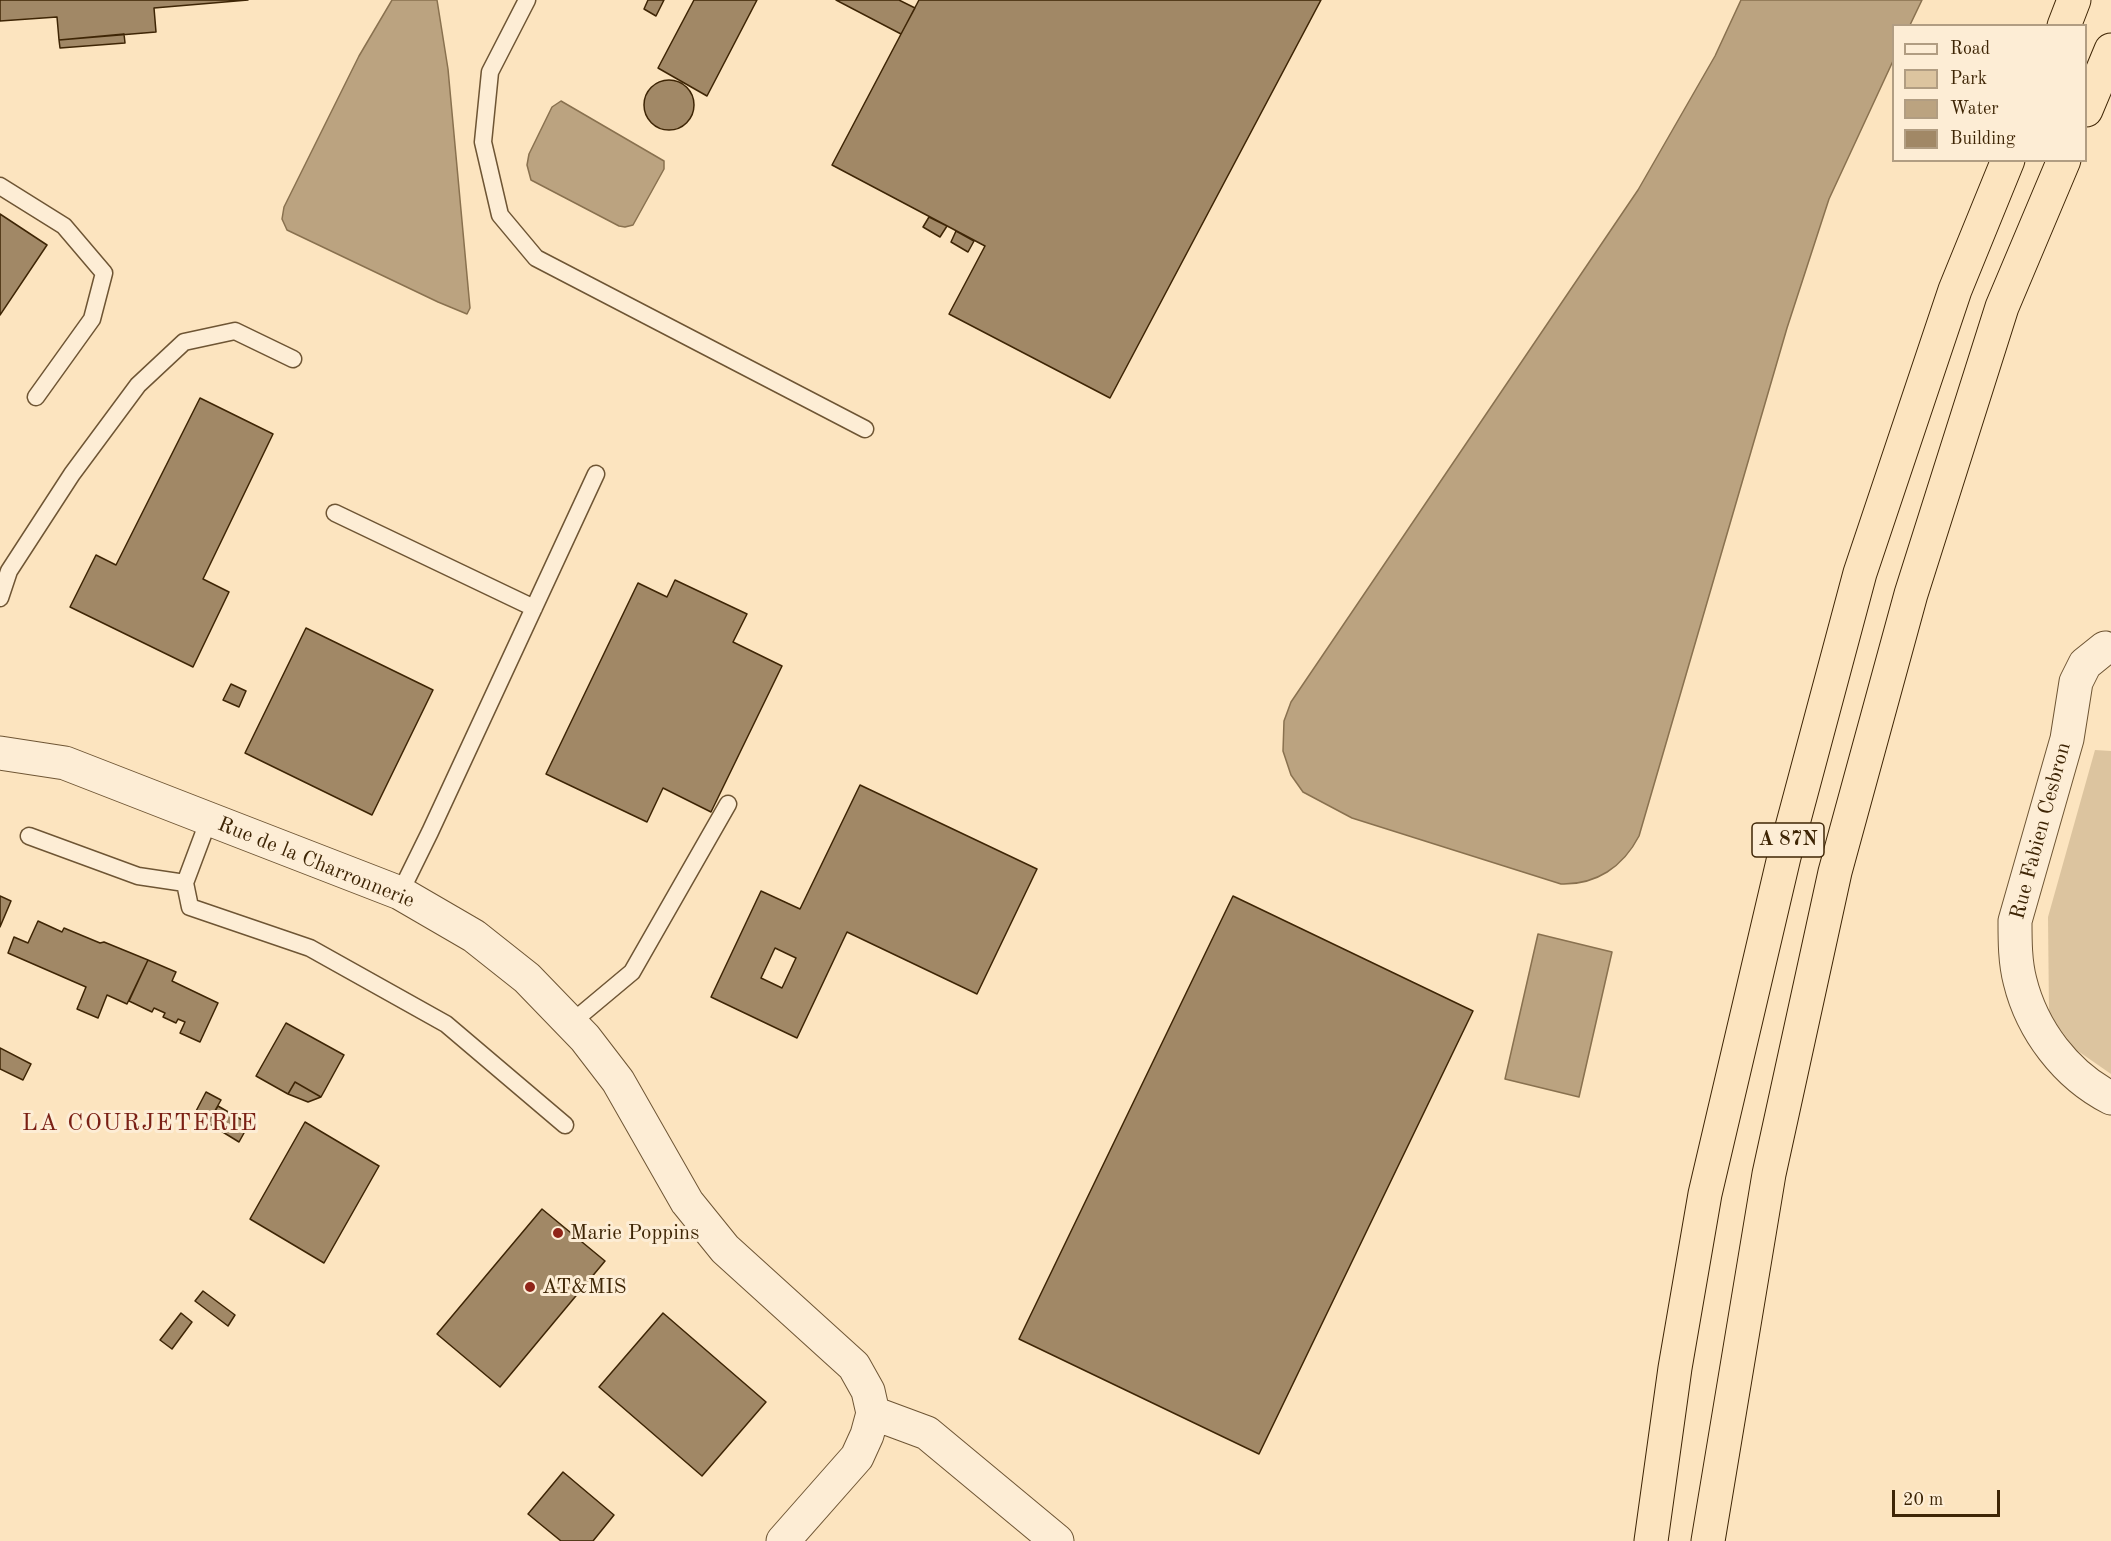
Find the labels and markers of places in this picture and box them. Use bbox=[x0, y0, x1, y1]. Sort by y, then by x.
place label: Marie Poppins bbox=[570, 1220, 699, 1246]
marker: Marie Poppins bbox=[551, 1226, 565, 1240]
place label: AT&MIS bbox=[542, 1274, 627, 1300]
marker: AT&MIS bbox=[523, 1280, 537, 1294]

